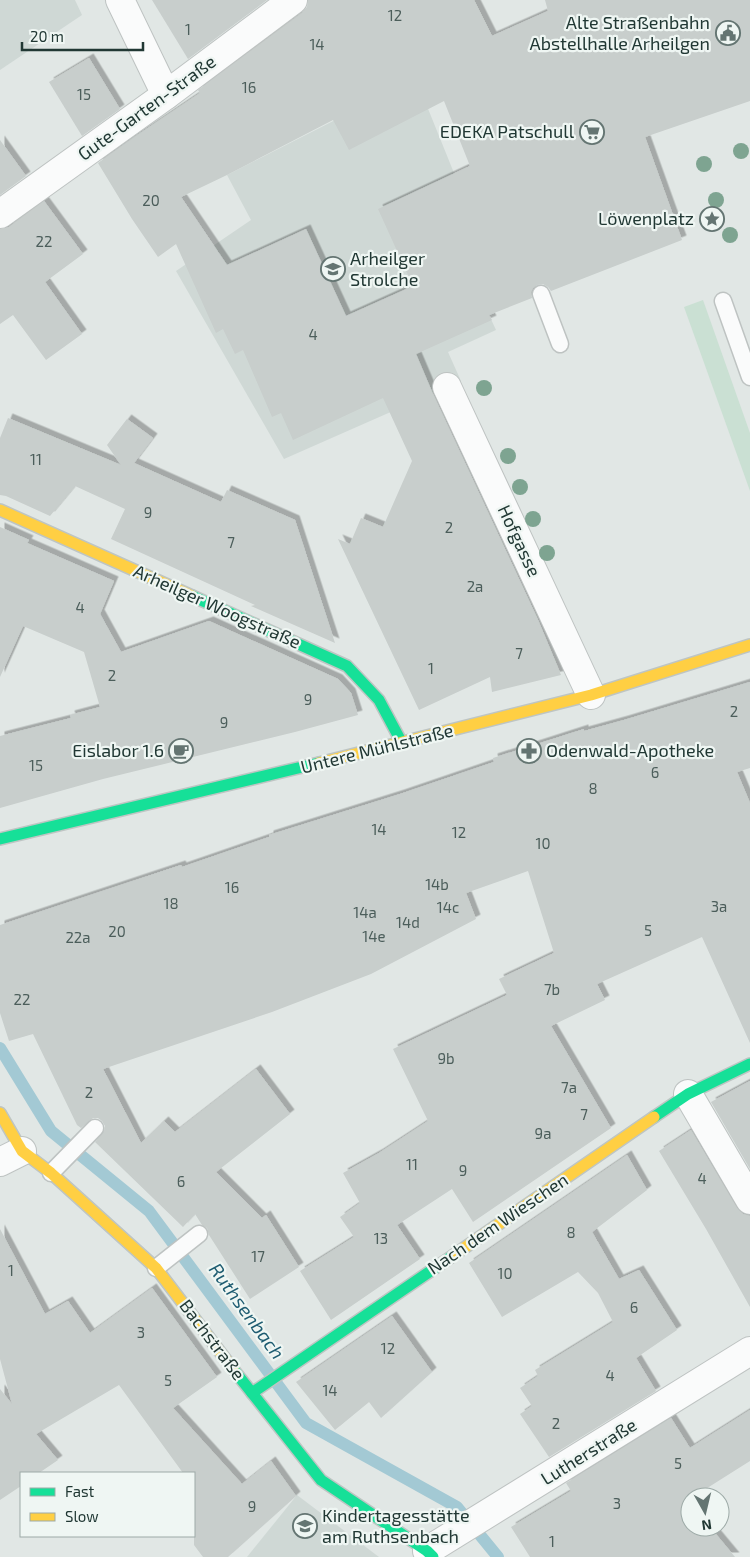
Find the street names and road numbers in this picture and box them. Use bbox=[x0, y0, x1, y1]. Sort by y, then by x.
street label: Gute-Garten-Straße bbox=[73, 50, 220, 165]
street label: Hofgasse bbox=[494, 501, 546, 580]
street label: Arheilger Woogstraße bbox=[130, 559, 304, 653]
street label: Untere Mühlstraße bbox=[298, 718, 455, 778]
street label: Nach dem Wieschen bbox=[423, 1168, 572, 1278]
street label: Bachstraße bbox=[175, 1295, 250, 1384]
street label: Lutherstraße bbox=[537, 1413, 640, 1489]

